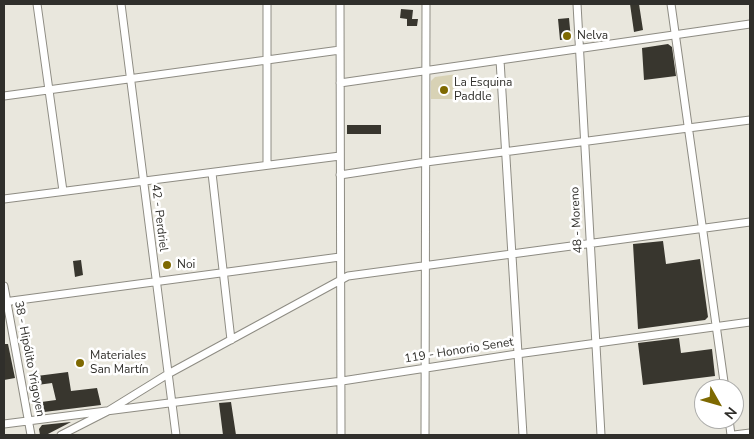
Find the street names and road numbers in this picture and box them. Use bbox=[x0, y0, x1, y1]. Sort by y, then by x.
street label: 42 - Perdriel bbox=[148, 184, 170, 252]
street label: 48 - Moreno bbox=[568, 186, 586, 254]
street label: 38 - Hipólito Yrigoyen bbox=[11, 300, 47, 418]
street label: 119 - Honorio Senet bbox=[403, 335, 515, 367]

